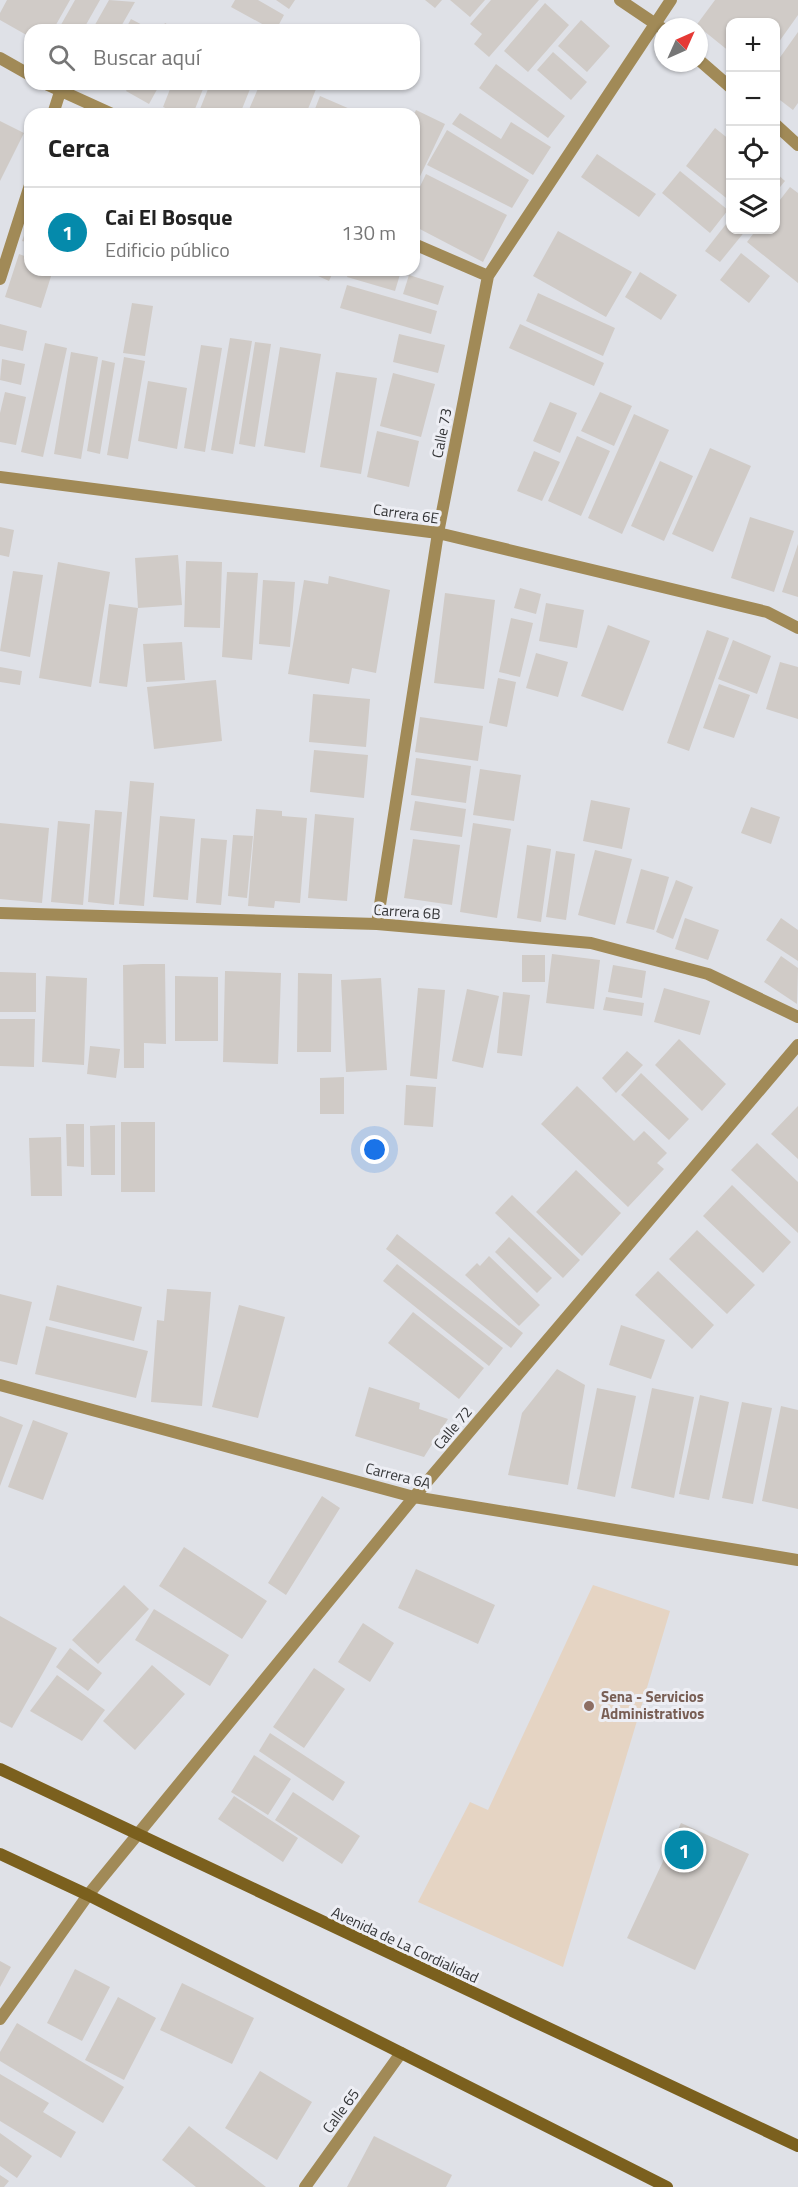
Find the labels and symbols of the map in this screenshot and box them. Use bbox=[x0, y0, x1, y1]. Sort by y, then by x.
north arrow bbox=[654, 18, 708, 72]
street label: Calle 73 bbox=[425, 406, 458, 460]
street label: Carrera 6E bbox=[372, 498, 440, 529]
street label: Carrera 6B bbox=[373, 898, 441, 925]
your location bbox=[360, 1135, 389, 1164]
street label: Calle 72 bbox=[428, 1401, 478, 1454]
street label: Carrera 6A bbox=[363, 1456, 433, 1495]
place label: Sena - Servicios Administrativos bbox=[601, 1685, 704, 1725]
marker: Sena - Servicios Administrativos bbox=[582, 1699, 596, 1713]
pin: 1 bbox=[664, 1828, 704, 1872]
street label: Avenida de La Cordialidad bbox=[328, 1900, 483, 1989]
street label: Calle 65 bbox=[317, 2084, 365, 2138]

